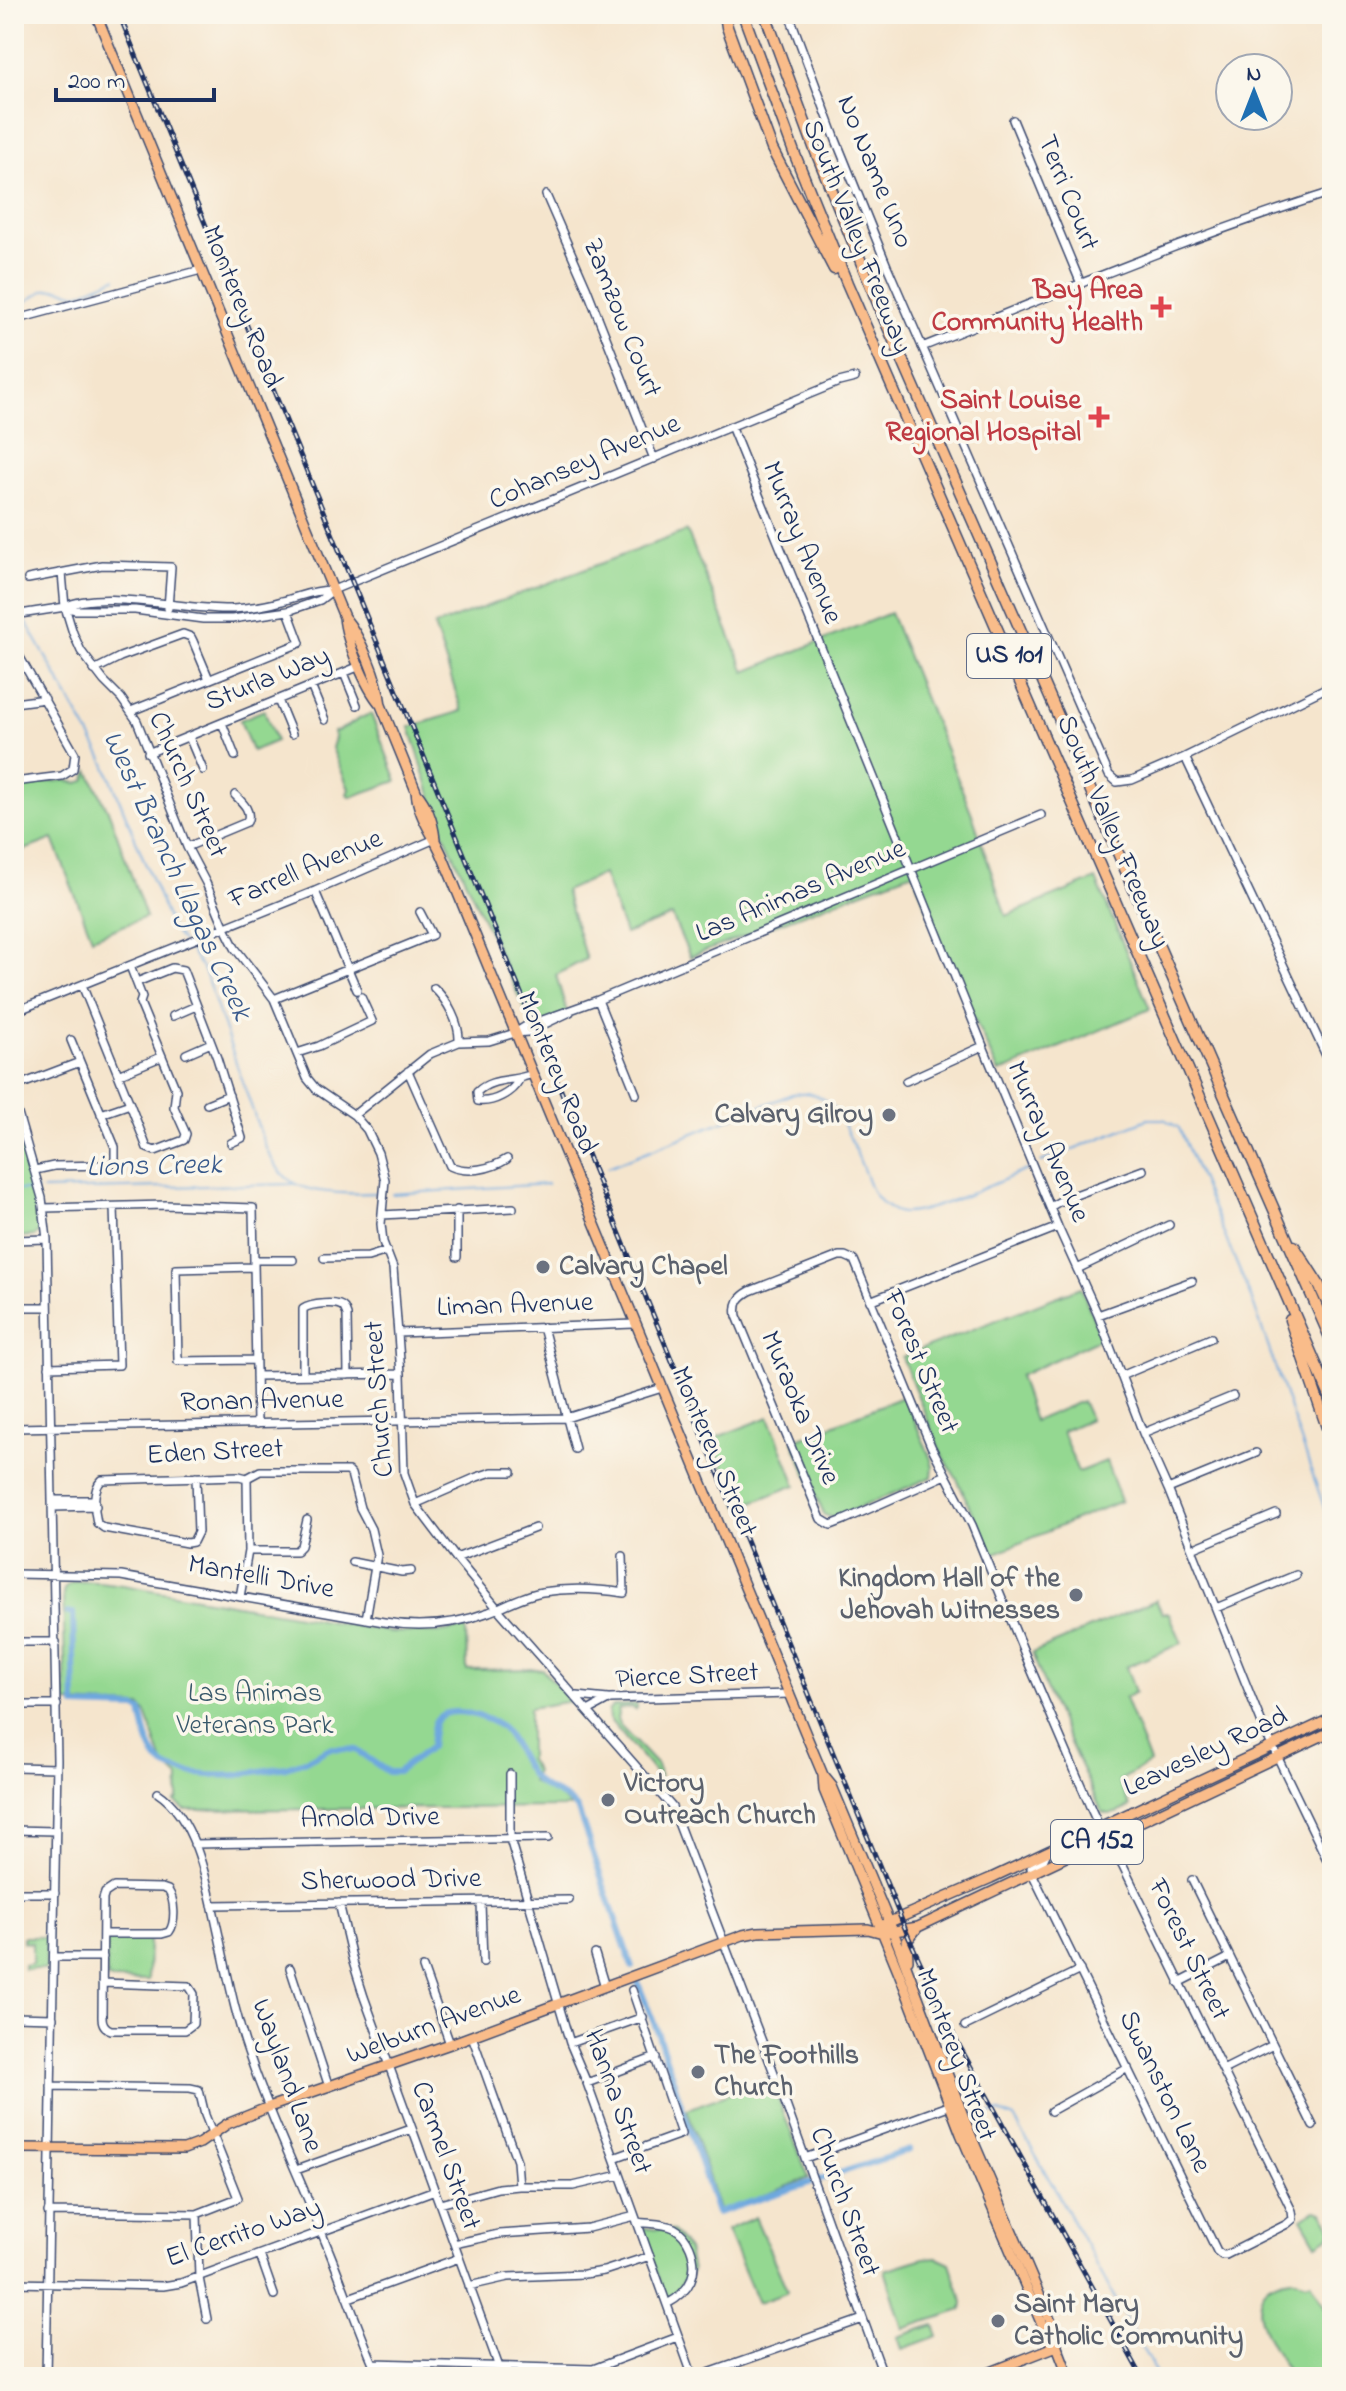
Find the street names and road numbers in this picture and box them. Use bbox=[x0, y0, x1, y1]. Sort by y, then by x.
street label: No Name Uno bbox=[825, 89, 923, 255]
street label: South Valley Freeway bbox=[790, 114, 922, 360]
street label: Terri Court bbox=[1025, 129, 1109, 257]
street label: Monterey Road bbox=[190, 220, 292, 395]
street label: Zamzow Court bbox=[570, 232, 672, 404]
street label: Cohansey Avenue bbox=[483, 404, 688, 522]
street label: Murray Avenue bbox=[750, 456, 852, 631]
road number: US 101 bbox=[967, 634, 1051, 678]
street label: Sturla Way bbox=[199, 636, 337, 724]
street label: Church Street bbox=[136, 705, 238, 865]
street label: South Valley Freeway bbox=[1044, 709, 1180, 955]
street label: Farrell Avenue bbox=[222, 819, 390, 921]
street label: Las Animas Avenue bbox=[690, 829, 913, 955]
street label: Monterey Road bbox=[505, 986, 607, 1161]
street label: Murray Avenue bbox=[995, 1055, 1100, 1229]
street label: Liman Avenue bbox=[436, 1283, 595, 1329]
street label: Forest Street bbox=[871, 1283, 969, 1440]
street label: Church Street bbox=[354, 1319, 406, 1479]
street label: Muraoka Drive bbox=[748, 1325, 850, 1492]
street label: Monterey Street bbox=[659, 1360, 767, 1544]
street label: Ronan Avenue bbox=[180, 1380, 345, 1424]
street label: Eden Street bbox=[146, 1429, 284, 1477]
street label: Mantelli Drive bbox=[185, 1545, 338, 1611]
street label: Pierce Street bbox=[614, 1653, 760, 1701]
street label: Leavesley Road bbox=[1117, 1697, 1295, 1809]
street label: Arnold Drive bbox=[300, 1797, 440, 1841]
road number: CA 152 bbox=[1051, 1820, 1143, 1864]
street label: Sherwood Drive bbox=[300, 1859, 482, 1903]
street label: Forest Street bbox=[1136, 1872, 1240, 2028]
street label: Monterey Street bbox=[903, 1963, 1007, 2147]
street label: Welburn Avenue bbox=[341, 1975, 527, 2077]
street label: Wayland Lane bbox=[239, 1994, 333, 2159]
street label: Swanston Lane bbox=[1107, 2004, 1221, 2181]
street label: Hanna Street bbox=[572, 2024, 662, 2180]
street label: Carmel Street bbox=[399, 2076, 491, 2236]
street label: Church Street bbox=[798, 2121, 890, 2283]
street label: El Cerrito Way bbox=[161, 2188, 327, 2280]

